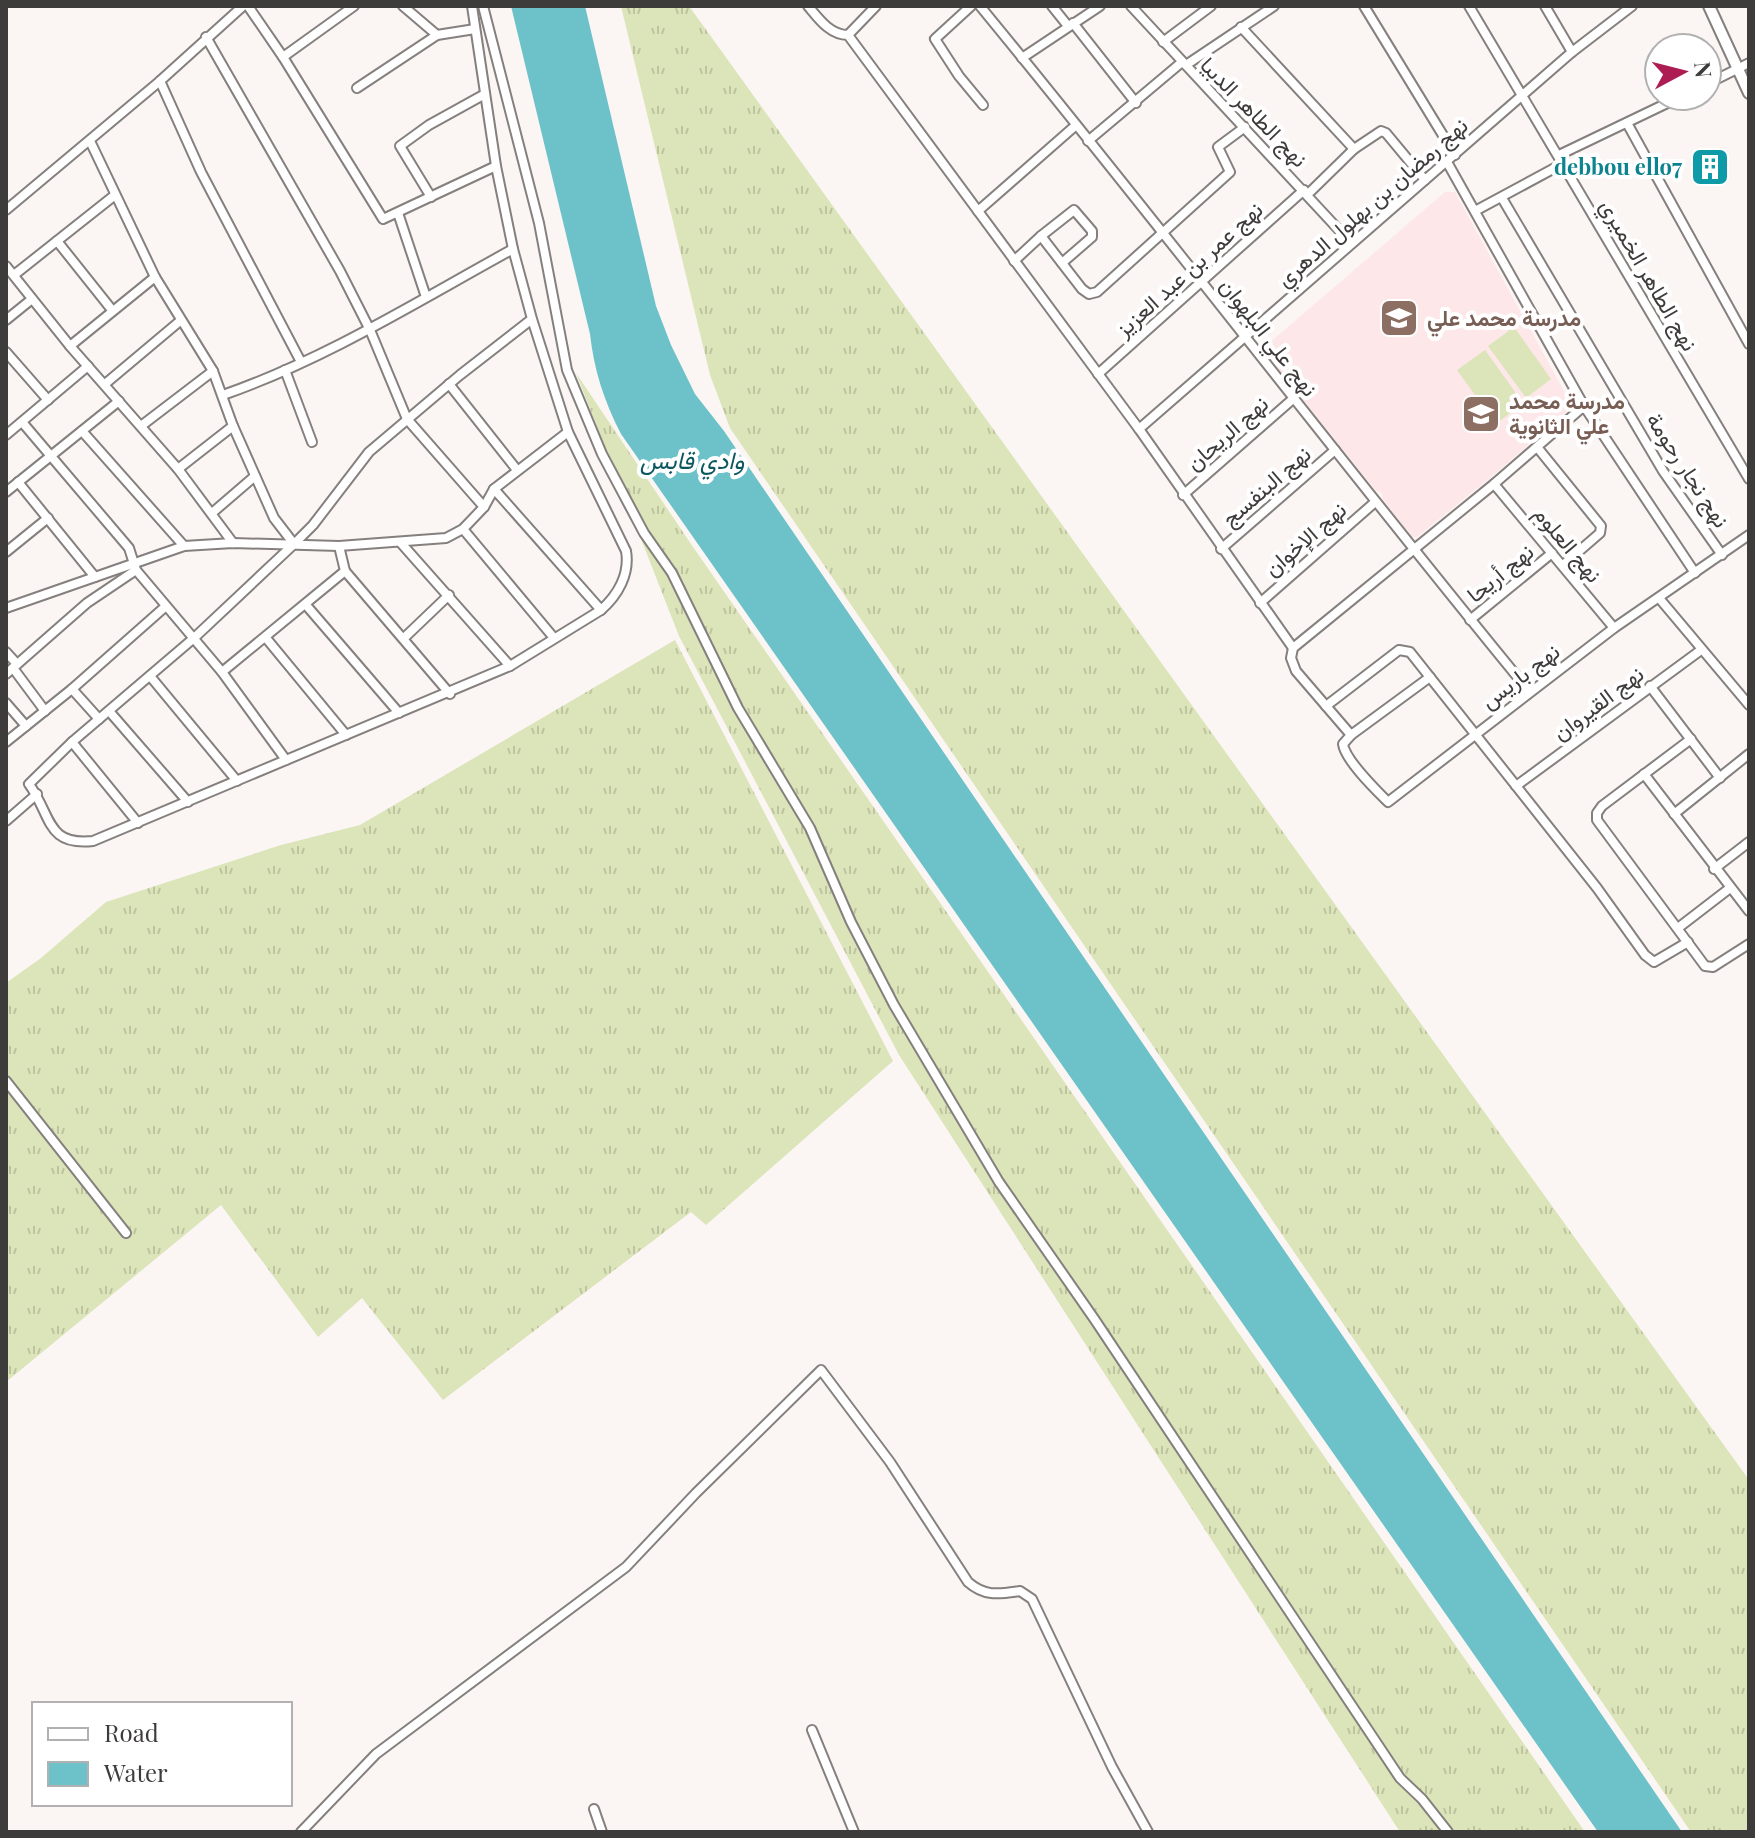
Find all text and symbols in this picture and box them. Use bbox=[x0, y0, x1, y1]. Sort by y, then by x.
north arrow bbox=[1643, 32, 1723, 112]
street label: نهج الطاهر الدبيا bbox=[1194, 50, 1315, 174]
text: N bbox=[1688, 60, 1720, 79]
street label: نهج رمضان بن بهلول الدهري bbox=[1269, 110, 1477, 297]
building icon: debbou ello7 bbox=[1689, 146, 1731, 188]
place label: debbou ello7 bbox=[1554, 151, 1682, 181]
street label: نهج الطاهر الخميري bbox=[1590, 193, 1706, 359]
street label: نهج عمر بن عبد العزيز bbox=[1107, 194, 1269, 344]
street label: نهج علي البلهوان bbox=[1210, 271, 1326, 405]
school or university icon: مدرسة محمد علي bbox=[1378, 297, 1420, 339]
place label: مدرسة محمد علي bbox=[1427, 302, 1581, 337]
place label: مدرسة محمد علي الثانوية bbox=[1509, 385, 1625, 445]
street label: نهج الريحان bbox=[1179, 388, 1275, 477]
school or university icon: مدرسة محمد علي الثانوية bbox=[1460, 393, 1502, 435]
street label: نهج نجار رحومة bbox=[1640, 406, 1737, 533]
street label: نهج البنفسج bbox=[1214, 438, 1317, 533]
water label: وادي قابس bbox=[640, 443, 745, 480]
street label: نهج الإخوان bbox=[1257, 494, 1353, 583]
street label: نهج العلوم bbox=[1527, 499, 1610, 589]
street label: نهج أريحا bbox=[1460, 536, 1540, 609]
street label: نهج باريس bbox=[1474, 636, 1566, 716]
street label: نهج القيروان bbox=[1546, 658, 1650, 747]
legend bbox=[32, 1702, 292, 1806]
text: Road bbox=[104, 1716, 159, 1748]
text: Water bbox=[103, 1756, 168, 1788]

